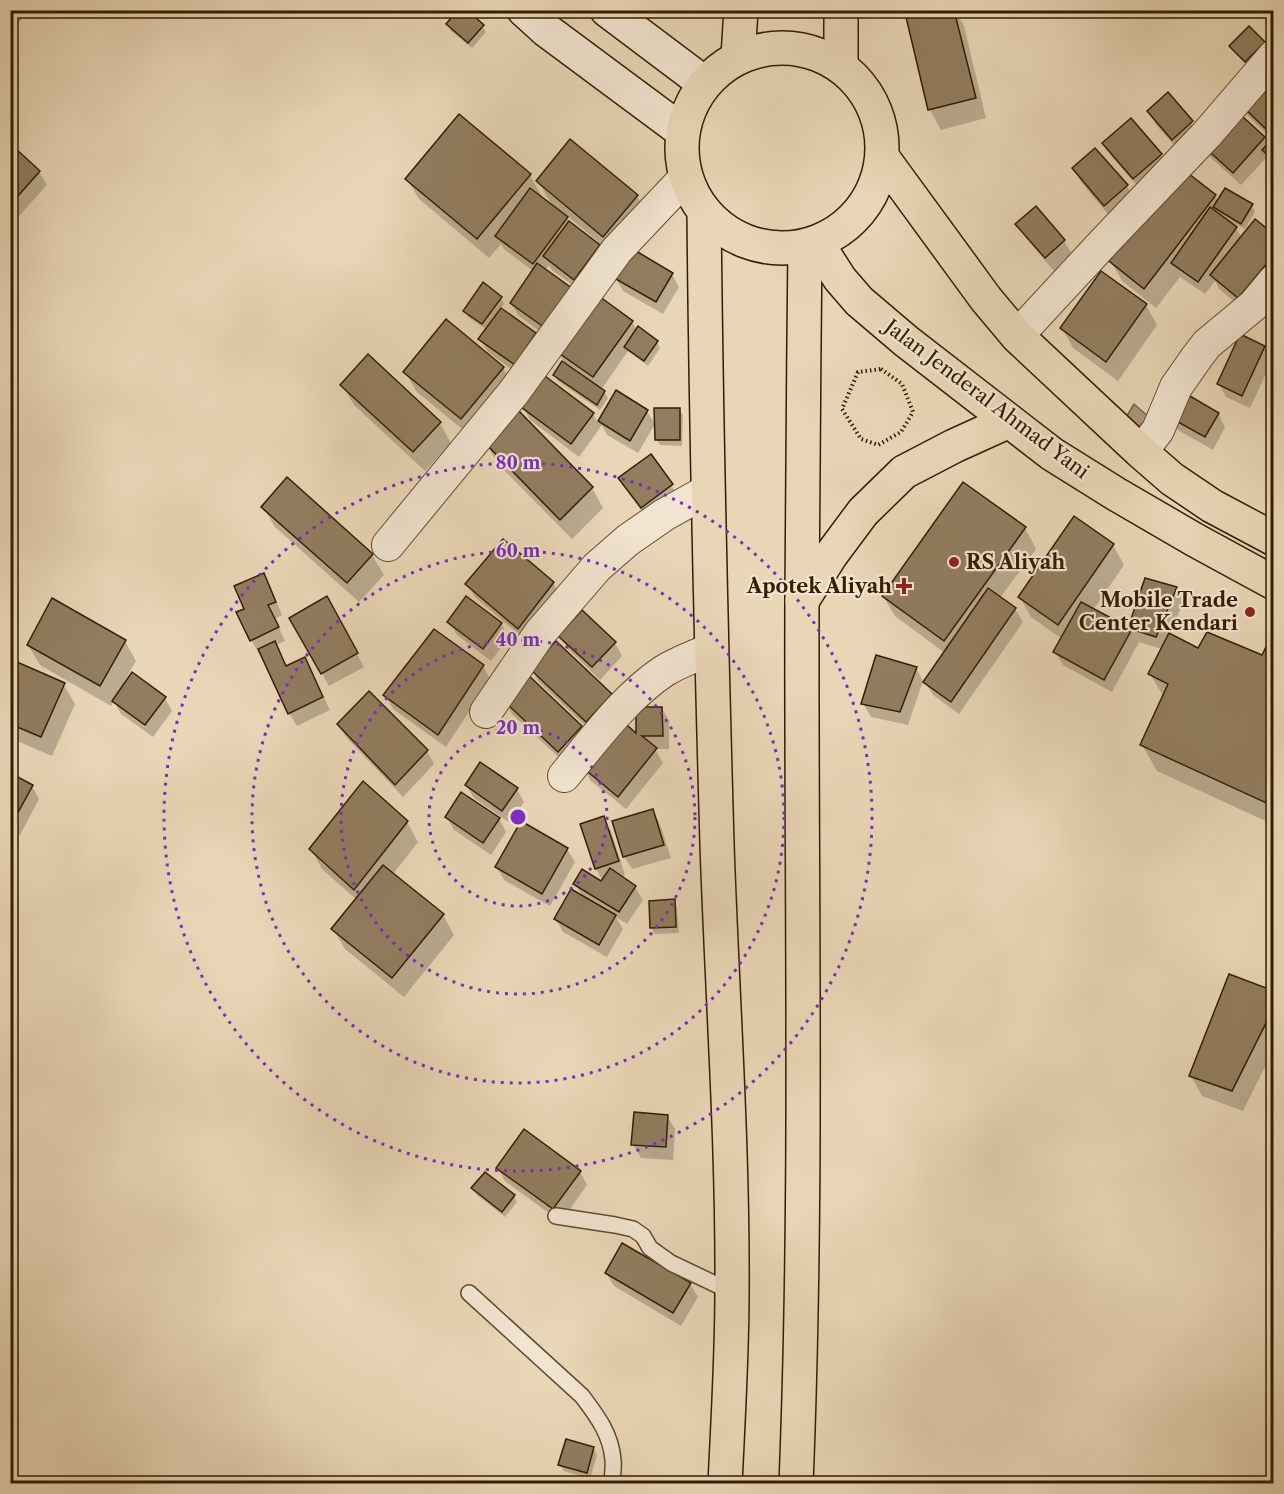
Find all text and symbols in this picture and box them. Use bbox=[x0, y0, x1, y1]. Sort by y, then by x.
street label: Jalan Jenderal Ahmad Yani bbox=[878, 312, 1094, 484]
text: 80 m bbox=[495, 452, 541, 474]
text: 60 m bbox=[496, 540, 540, 562]
place label: RS Aliyah bbox=[966, 550, 1065, 574]
marker: RS Aliyah bbox=[947, 555, 961, 569]
place label: Apotek Aliyah bbox=[746, 574, 892, 598]
marker: Apotek Aliyah bbox=[897, 579, 911, 593]
place label: Mobile Trade Center Kendari bbox=[1079, 588, 1238, 635]
marker: Mobile Trade Center Kendari bbox=[1243, 605, 1257, 619]
text: 40 m bbox=[496, 629, 540, 651]
text: 20 m bbox=[496, 717, 540, 739]
centre of rings bbox=[508, 807, 528, 827]

